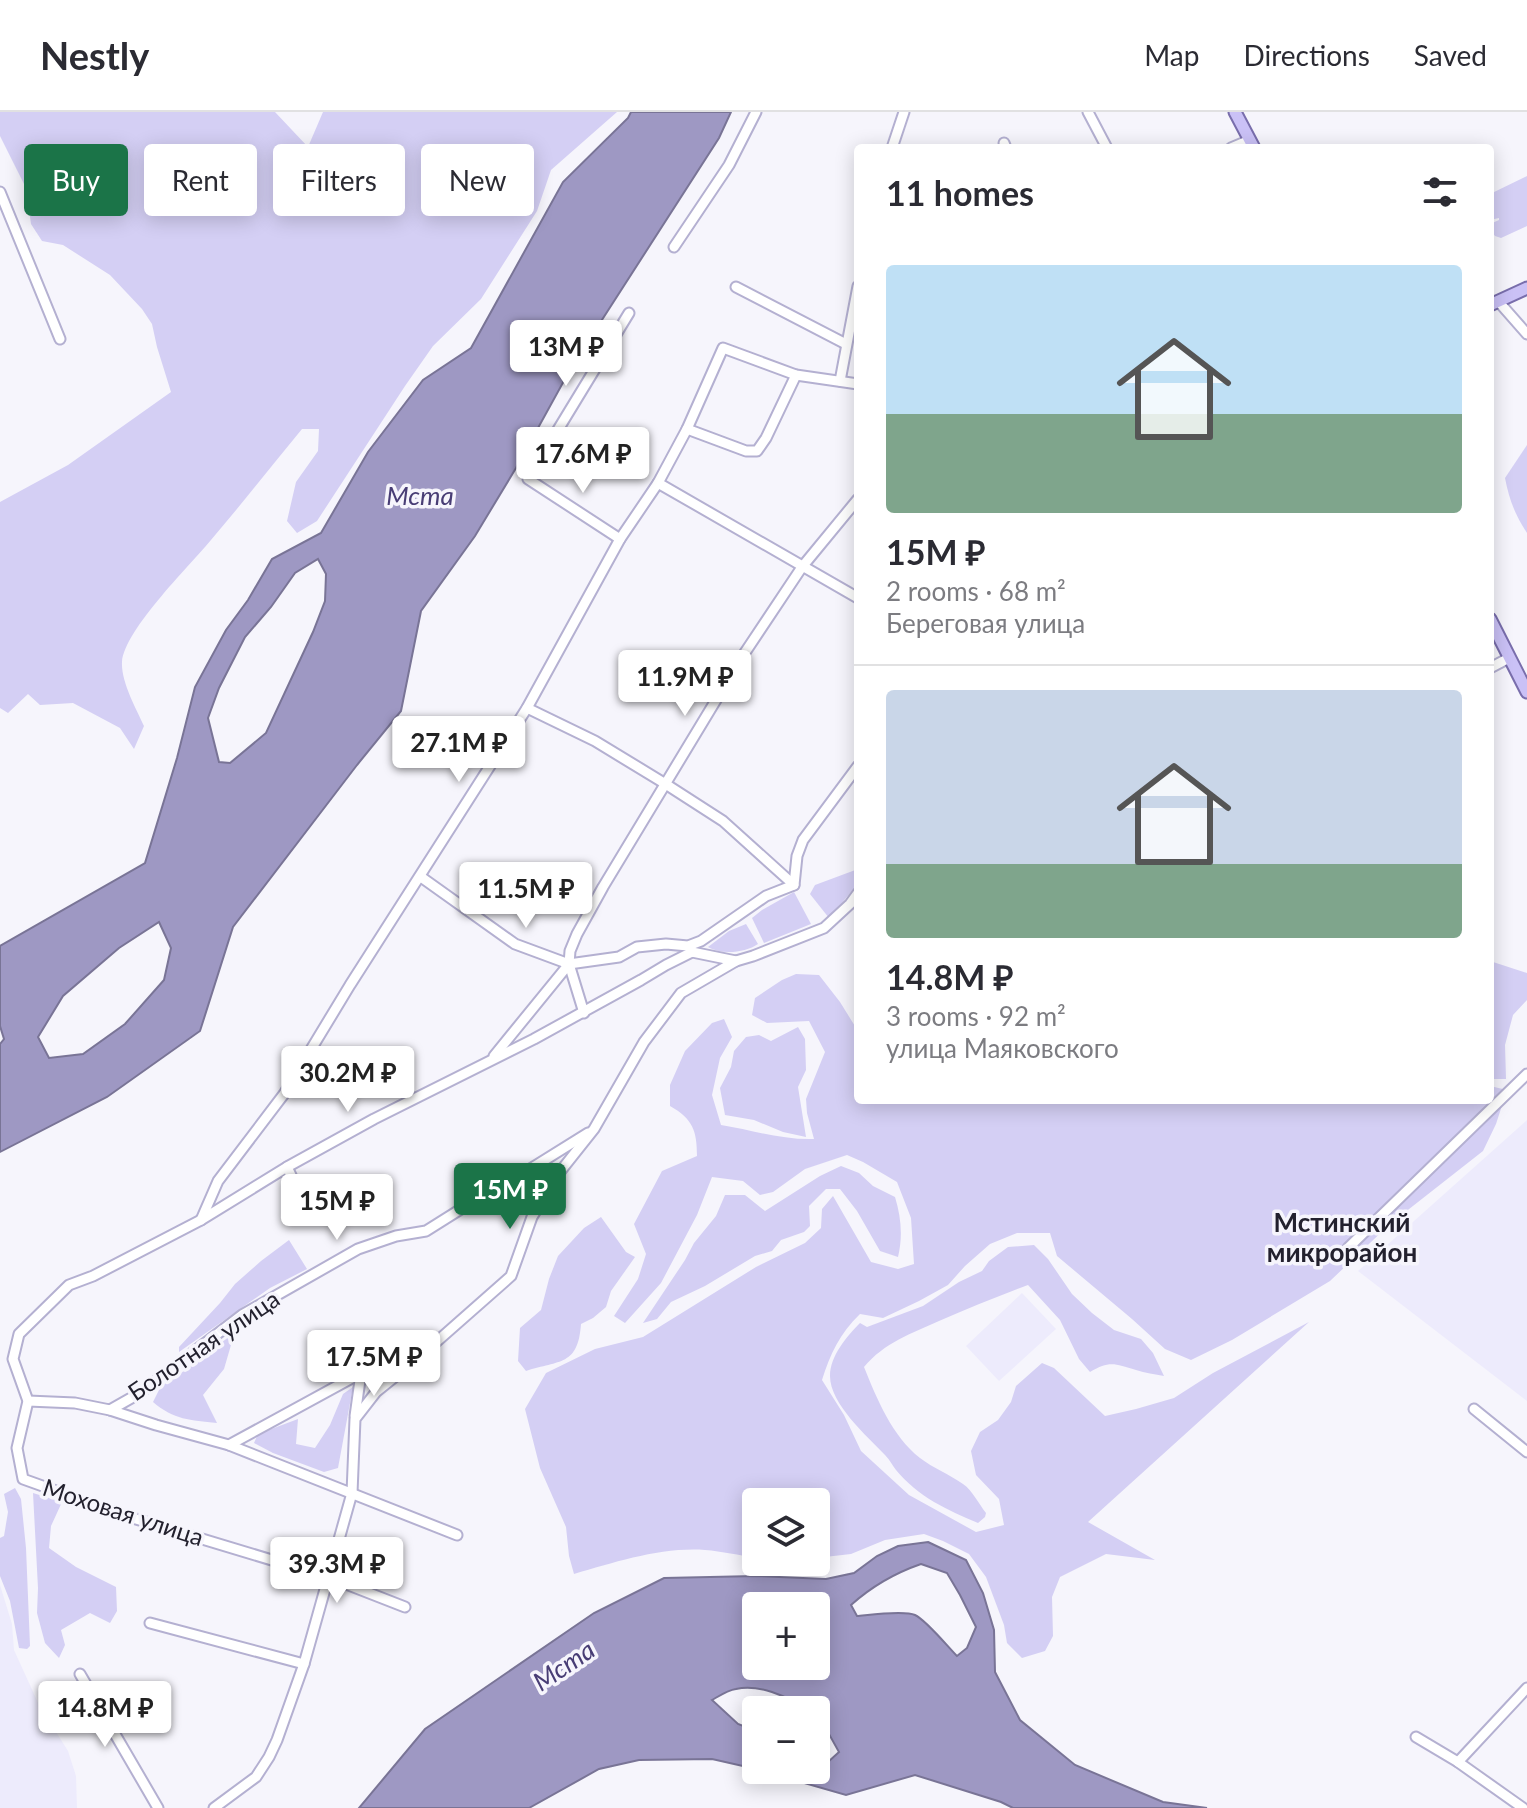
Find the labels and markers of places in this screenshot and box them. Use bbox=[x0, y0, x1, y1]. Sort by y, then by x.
pin: 13M ₽ bbox=[510, 320, 622, 388]
pin: 17.6M ₽ bbox=[509, 427, 657, 495]
pin: 11.9M ₽ bbox=[611, 650, 759, 718]
pin: 27.1M ₽ bbox=[385, 716, 533, 784]
pin: 11.5M ₽ bbox=[452, 862, 600, 930]
pin: 30.2M ₽ bbox=[274, 1046, 422, 1114]
pin: 15M ₽ bbox=[454, 1163, 566, 1231]
pin: 15M ₽ bbox=[281, 1174, 393, 1242]
pin: 17.5M ₽ bbox=[300, 1330, 448, 1398]
pin: 39.3M ₽ bbox=[263, 1537, 411, 1605]
pin: 14.8M ₽ bbox=[31, 1681, 179, 1749]

